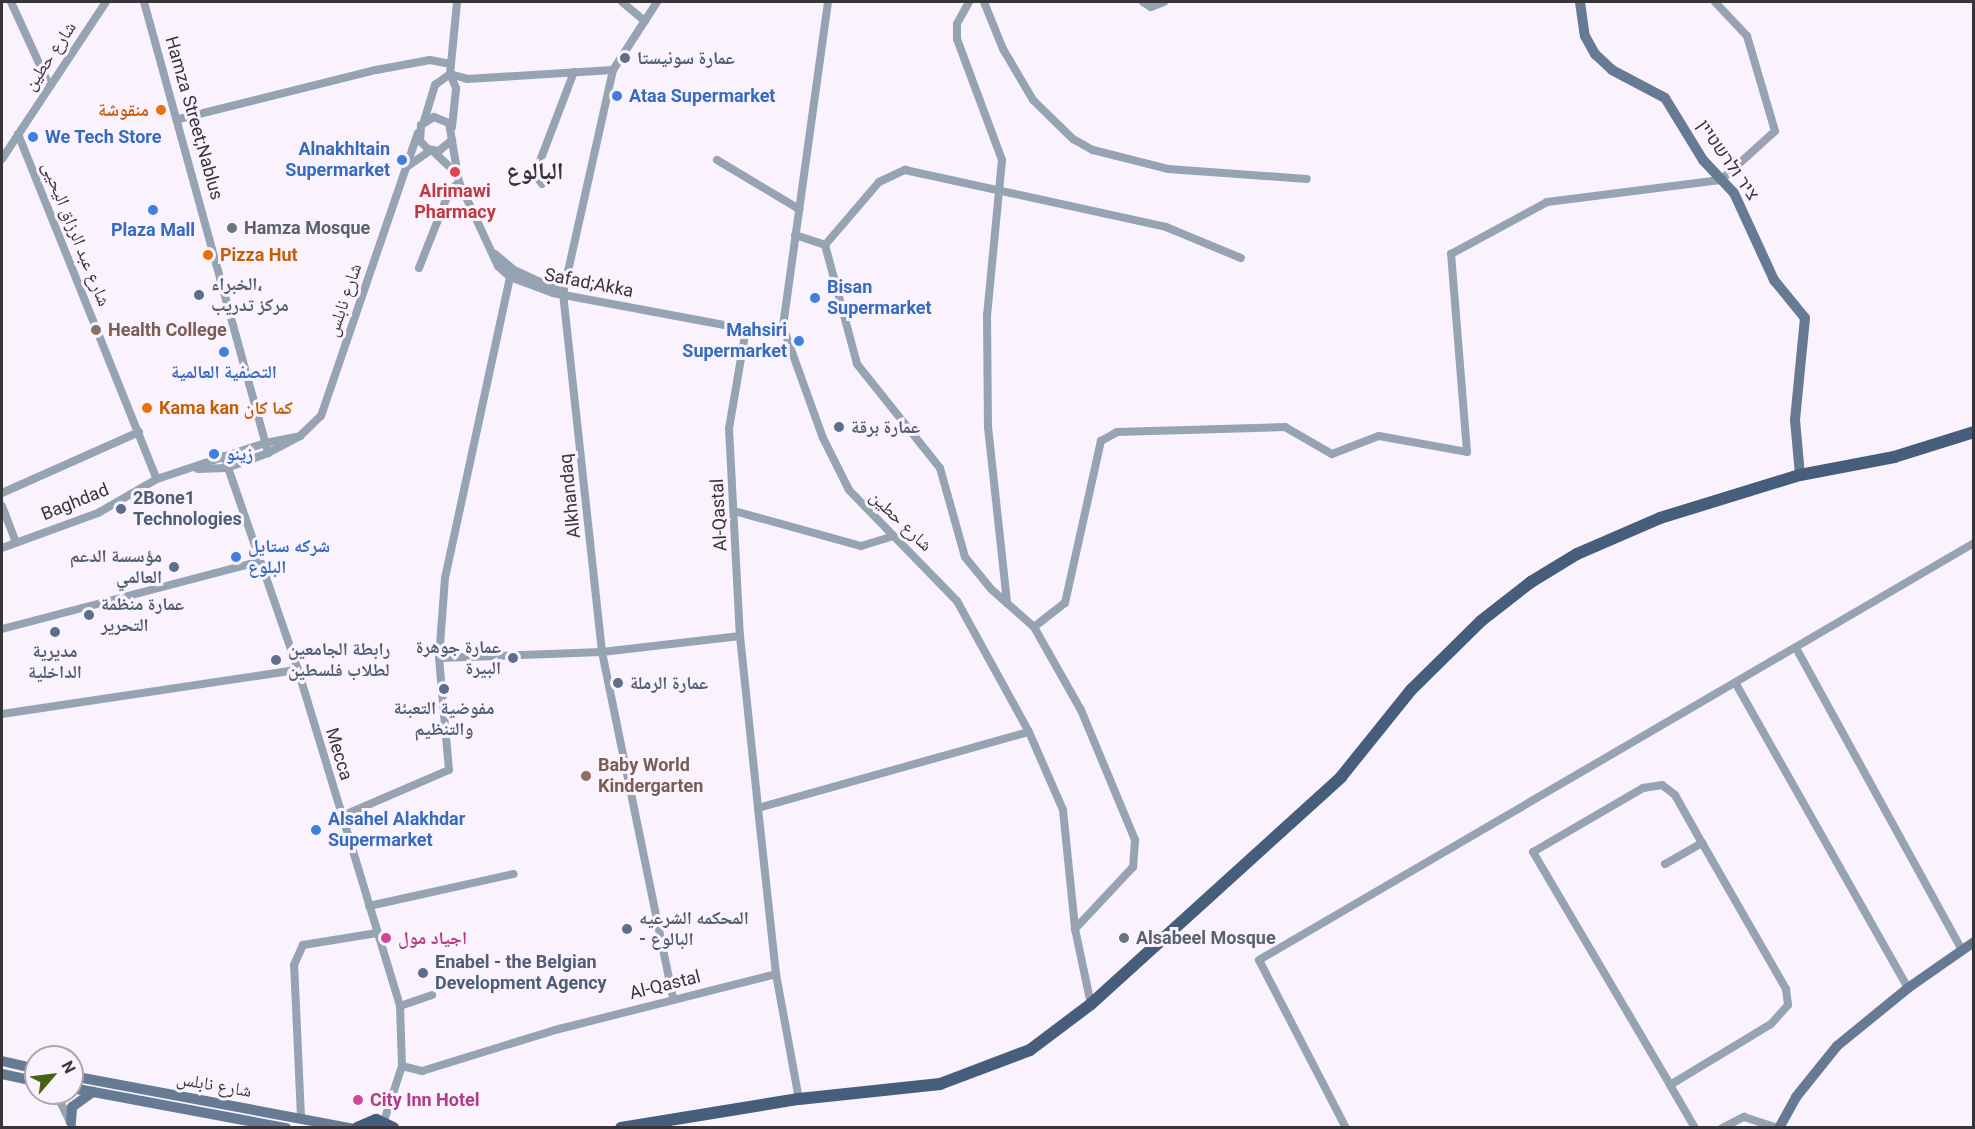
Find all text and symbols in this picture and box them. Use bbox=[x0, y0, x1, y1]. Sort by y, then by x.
street label: شارع حطين bbox=[19, 17, 81, 95]
street label: Hamza Street;Nablus bbox=[160, 34, 228, 202]
place label: عمارة سونيستا bbox=[637, 47, 735, 69]
marker: عمارة سونيستا bbox=[618, 51, 632, 65]
place label: Ataa Supermarket bbox=[629, 85, 775, 107]
marker: Ataa Supermarket bbox=[610, 89, 624, 103]
place label: منقوشة bbox=[98, 99, 149, 121]
marker: منقوشة bbox=[154, 103, 168, 117]
street label: ציר ולרשטיין bbox=[1692, 116, 1764, 204]
place label: We Tech Store bbox=[45, 126, 162, 148]
marker: We Tech Store bbox=[26, 130, 40, 144]
place label: Alnakhltain Supermarket bbox=[285, 139, 390, 182]
marker: Alnakhltain Supermarket bbox=[395, 153, 409, 167]
street label: شارع عبد الرزاق اليحيى bbox=[37, 158, 115, 310]
district label: البالوع bbox=[506, 158, 564, 186]
marker: Alrimawi Pharmacy bbox=[448, 165, 462, 179]
place label: Alrimawi Pharmacy bbox=[414, 181, 496, 224]
marker: Plaza Mall bbox=[146, 203, 160, 217]
place label: Hamza Mosque bbox=[244, 217, 370, 239]
place label: Plaza Mall bbox=[111, 219, 195, 241]
marker: Hamza Mosque bbox=[225, 221, 239, 235]
place label: Pizza Hut bbox=[220, 244, 298, 266]
marker: Pizza Hut bbox=[201, 248, 215, 262]
street label: شارع نابلس bbox=[321, 261, 367, 339]
street label: Safad;Akka bbox=[543, 264, 635, 302]
place label: الخبراء، مركز تدريب bbox=[211, 274, 289, 316]
place label: Bisan Supermarket bbox=[827, 277, 932, 320]
marker: الخبراء، مركز تدريب bbox=[192, 288, 206, 302]
marker: Bisan Supermarket bbox=[808, 291, 822, 305]
place label: Health College bbox=[108, 319, 227, 341]
place label: Mahsiri Supermarket bbox=[682, 320, 787, 362]
marker: Health College bbox=[89, 323, 103, 337]
marker: Mahsiri Supermarket bbox=[792, 334, 806, 348]
marker: التصفية العالمية bbox=[217, 345, 231, 359]
place label: التصفية العالمية bbox=[171, 361, 277, 383]
place label: Kama kan كما كان bbox=[159, 397, 293, 419]
marker: Kama kan كما كان bbox=[140, 401, 154, 415]
place label: عمارة برقة bbox=[851, 416, 920, 438]
marker: عمارة برقة bbox=[832, 420, 846, 434]
place label: زينو bbox=[226, 443, 253, 465]
marker: زينو bbox=[207, 447, 221, 461]
street label: Alkhandaq bbox=[555, 453, 585, 539]
street label: Al-Qastal bbox=[706, 478, 732, 552]
street label: Baghdad bbox=[38, 479, 112, 525]
street label: شارع حطين bbox=[865, 486, 937, 556]
place label: 2Bone1 Technologies bbox=[133, 488, 242, 530]
marker: 2Bone1 Technologies bbox=[114, 502, 128, 516]
place label: شركه ستايل البلوع bbox=[248, 536, 330, 578]
place label: مؤسسة الدعم العالمي bbox=[70, 546, 162, 588]
marker: شركه ستايل البلوع bbox=[229, 550, 243, 564]
marker: مؤسسة الدعم العالمي bbox=[167, 560, 181, 574]
place label: عمارة منظمة التحرير bbox=[101, 594, 184, 636]
marker: عمارة منظمة التحرير bbox=[82, 608, 96, 622]
marker: مديرية الداخلية bbox=[48, 625, 62, 639]
place label: عمارة جوهرة البيرة bbox=[416, 637, 501, 680]
place label: رابطة الجامعين لطلاب فلسطين bbox=[288, 639, 390, 682]
place label: مديرية الداخلية bbox=[28, 641, 82, 684]
marker: عمارة جوهرة البيرة bbox=[506, 651, 520, 665]
marker: رابطة الجامعين لطلاب فلسطين bbox=[269, 653, 283, 667]
place label: عمارة الرملة bbox=[630, 672, 708, 694]
marker: عمارة الرملة bbox=[611, 676, 625, 690]
marker: مفوضية التعبئة والتنظيم bbox=[437, 682, 451, 696]
place label: مفوضية التعبئة والتنظيم bbox=[394, 698, 494, 740]
street label: Mecca bbox=[321, 725, 357, 783]
place label: Baby World Kindergarten bbox=[598, 755, 703, 798]
marker: Baby World Kindergarten bbox=[579, 769, 593, 783]
place label: Alsahel Alakhdar Supermarket bbox=[328, 809, 465, 852]
marker: Alsahel Alakhdar Supermarket bbox=[309, 823, 323, 837]
place label: المحكمه الشرعيه - البالوع bbox=[639, 908, 749, 950]
marker: المحكمه الشرعيه - البالوع bbox=[620, 922, 634, 936]
place label: اجياد مول bbox=[398, 927, 467, 949]
place label: Alsabeel Mosque bbox=[1136, 927, 1276, 949]
marker: اجياد مول bbox=[379, 931, 393, 945]
marker: Alsabeel Mosque bbox=[1117, 931, 1131, 945]
place label: Enabel - the Belgian Development Agency bbox=[435, 952, 607, 994]
marker: Enabel - the Belgian Development Agency bbox=[416, 966, 430, 980]
street label: Al-Qastal bbox=[627, 966, 703, 1004]
north arrow bbox=[24, 1045, 84, 1105]
text: N bbox=[58, 1058, 80, 1077]
street label: شارع نابلس bbox=[175, 1068, 253, 1102]
place label: City Inn Hotel bbox=[370, 1089, 480, 1111]
marker: City Inn Hotel bbox=[351, 1093, 365, 1107]

